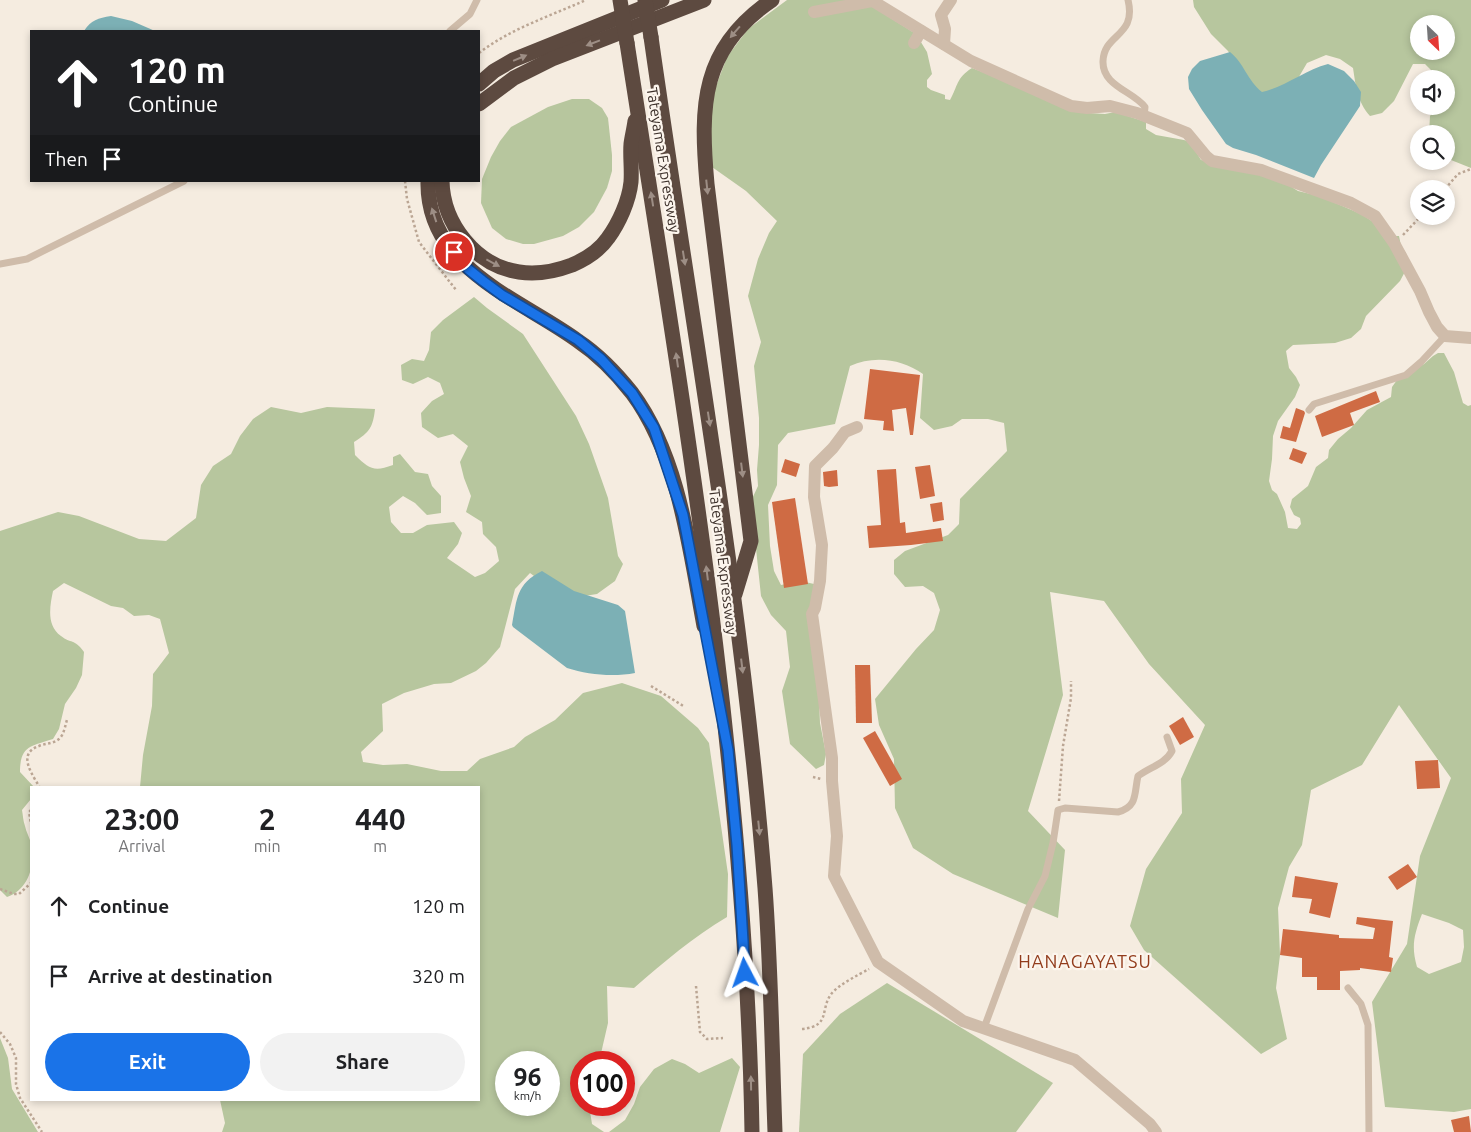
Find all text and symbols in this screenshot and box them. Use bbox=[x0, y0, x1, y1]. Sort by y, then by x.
north arrow bbox=[1410, 15, 1455, 60]
map controls bbox=[1410, 15, 1455, 225]
one-way arrow bbox=[730, 26, 741, 39]
one-way arrow bbox=[586, 40, 601, 47]
icon: ahead bbox=[45, 50, 110, 115]
text: 120 m bbox=[128, 50, 226, 90]
one-way arrow bbox=[513, 54, 528, 62]
button: sound bbox=[1410, 70, 1455, 115]
street label: Tateyama Expressway bbox=[644, 86, 683, 234]
text: Continue bbox=[128, 91, 218, 116]
button: search bbox=[1410, 125, 1455, 170]
icon: arrive bbox=[98, 145, 126, 173]
text: Then bbox=[45, 148, 88, 170]
one-way arrow bbox=[704, 179, 712, 195]
button: layers bbox=[1410, 180, 1455, 225]
one-way arrow bbox=[648, 191, 656, 207]
one-way arrow bbox=[430, 208, 437, 223]
pin bbox=[433, 231, 475, 273]
icon: arrive bbox=[440, 238, 468, 266]
one-way arrow bbox=[681, 250, 689, 266]
one-way arrow bbox=[485, 259, 500, 267]
one-way arrow bbox=[673, 352, 681, 368]
one-way arrow bbox=[705, 411, 713, 427]
one-way arrow bbox=[738, 462, 746, 478]
street label: Tateyama Expressway bbox=[706, 488, 741, 636]
one-way arrow bbox=[703, 565, 711, 581]
one-way arrow bbox=[738, 659, 746, 675]
text: 23:00 bbox=[104, 802, 179, 836]
text: 2 bbox=[259, 802, 276, 836]
text: 440 bbox=[355, 802, 406, 836]
one-way arrow bbox=[755, 820, 763, 836]
text: Arrival bbox=[119, 837, 165, 855]
text: min bbox=[254, 837, 281, 855]
text: m bbox=[373, 837, 387, 855]
icon: ahead bbox=[45, 892, 73, 920]
text: Continue bbox=[88, 895, 169, 917]
text: 120 m bbox=[412, 895, 465, 917]
position arrow bbox=[718, 946, 770, 998]
district label: HANAGAYATSU bbox=[1018, 951, 1152, 971]
icon: arrive bbox=[45, 962, 73, 990]
text: Arrive at destination bbox=[88, 965, 273, 987]
text: 320 m bbox=[412, 965, 465, 987]
button: Exit bbox=[45, 1033, 250, 1091]
button: Share bbox=[260, 1033, 465, 1091]
speed limit sign: 100 bbox=[570, 1051, 635, 1116]
text: 96 bbox=[513, 1063, 542, 1091]
one-way arrow bbox=[747, 1075, 755, 1091]
text: km/h bbox=[514, 1089, 541, 1102]

